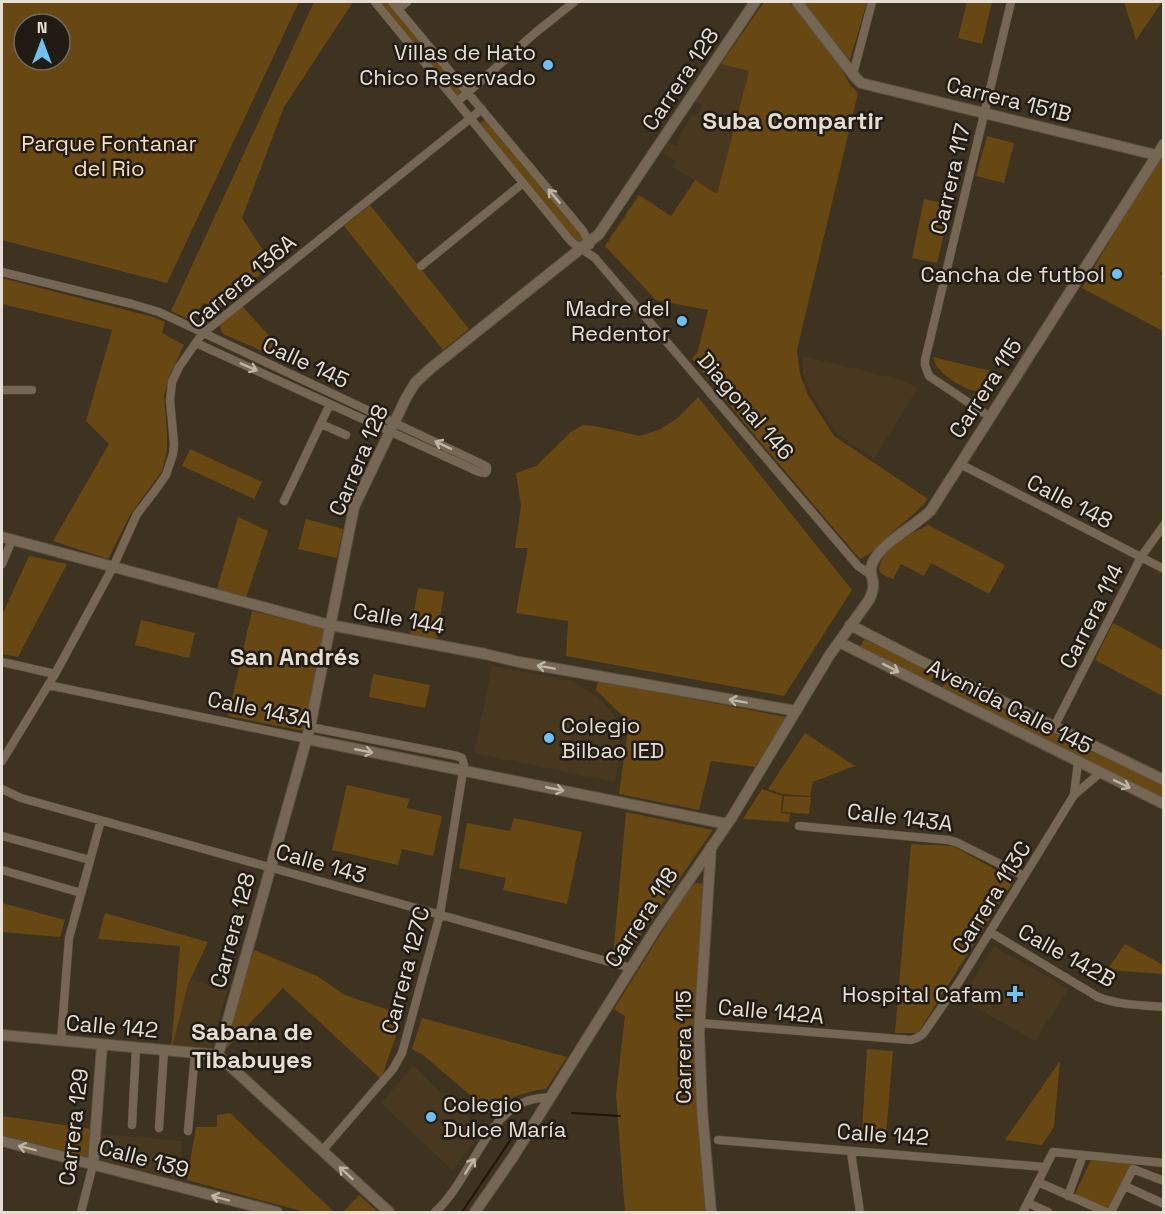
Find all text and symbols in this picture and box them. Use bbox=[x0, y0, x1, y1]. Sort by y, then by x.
north arrow bbox=[12, 12, 72, 72]
text: N bbox=[37, 17, 47, 38]
street label: Carrera 128 bbox=[635, 22, 725, 136]
place label: Villas de Hato Chico Reservado bbox=[359, 38, 536, 91]
marker: Villas de Hato Chico Reservado bbox=[541, 58, 555, 72]
street label: Carrera 151B bbox=[944, 70, 1074, 128]
district label: Suba Compartir bbox=[703, 105, 883, 136]
street label: Carrera 117 bbox=[924, 121, 976, 237]
park label: Parque Fontanar del Rio bbox=[21, 129, 197, 182]
one-way arrow bbox=[547, 189, 561, 204]
street label: Carrera 136A bbox=[182, 228, 302, 334]
place label: Cancha de futbol bbox=[920, 260, 1105, 288]
marker: Cancha de futbol bbox=[1110, 267, 1124, 281]
place label: Madre del Redentor bbox=[565, 294, 670, 347]
marker: Madre del Redentor bbox=[675, 314, 689, 328]
street label: Calle 145 bbox=[258, 330, 354, 394]
street label: Carrera 115 bbox=[942, 333, 1028, 443]
street label: Diagonal 146 bbox=[692, 346, 800, 466]
one-way arrow bbox=[239, 362, 257, 373]
street label: Carrera 128 bbox=[322, 400, 394, 520]
one-way arrow bbox=[434, 438, 452, 450]
street label: Calle 148 bbox=[1022, 467, 1118, 535]
street label: Carrera 114 bbox=[1053, 558, 1130, 673]
street label: Calle 144 bbox=[351, 596, 447, 640]
district label: San Andrés bbox=[230, 641, 360, 672]
street label: Avenida Calle 145 bbox=[923, 652, 1097, 760]
one-way arrow bbox=[537, 661, 557, 672]
one-way arrow bbox=[881, 663, 899, 675]
street label: Calle 143A bbox=[205, 684, 315, 734]
one-way arrow bbox=[729, 695, 749, 706]
place label: Colegio Bilbao IED bbox=[561, 711, 664, 764]
marker: Colegio Bilbao IED bbox=[542, 731, 556, 745]
one-way arrow bbox=[354, 746, 373, 757]
one-way arrow bbox=[1112, 778, 1130, 790]
one-way arrow bbox=[545, 784, 564, 795]
street label: Calle 143A bbox=[846, 797, 955, 837]
street label: Carrera 113C bbox=[945, 835, 1037, 959]
street label: Calle 143 bbox=[273, 837, 369, 889]
street label: Carrera 118 bbox=[598, 861, 684, 973]
street label: Carrera 128 bbox=[203, 869, 261, 991]
street label: Carrera 127C bbox=[375, 903, 435, 1037]
street label: Calle 142B bbox=[1013, 917, 1121, 993]
place label: Hospital Cafam bbox=[842, 980, 1002, 1008]
marker: Hospital Cafam bbox=[1006, 985, 1024, 1003]
street label: Carrera 115 bbox=[669, 990, 697, 1104]
street label: Calle 142A bbox=[717, 992, 825, 1030]
street label: Calle 142 bbox=[65, 1008, 159, 1044]
district label: Sabana de Tibabuyes bbox=[191, 1016, 313, 1075]
street label: Carrera 129 bbox=[52, 1067, 94, 1187]
place label: Colegio Dulce María bbox=[443, 1090, 567, 1143]
marker: Colegio Dulce María bbox=[424, 1110, 438, 1124]
street label: Calle 142 bbox=[836, 1117, 930, 1151]
street label: Calle 139 bbox=[96, 1133, 192, 1183]
one-way arrow bbox=[18, 1141, 37, 1153]
one-way arrow bbox=[464, 1158, 476, 1175]
one-way arrow bbox=[339, 1166, 354, 1180]
one-way arrow bbox=[211, 1191, 230, 1203]

